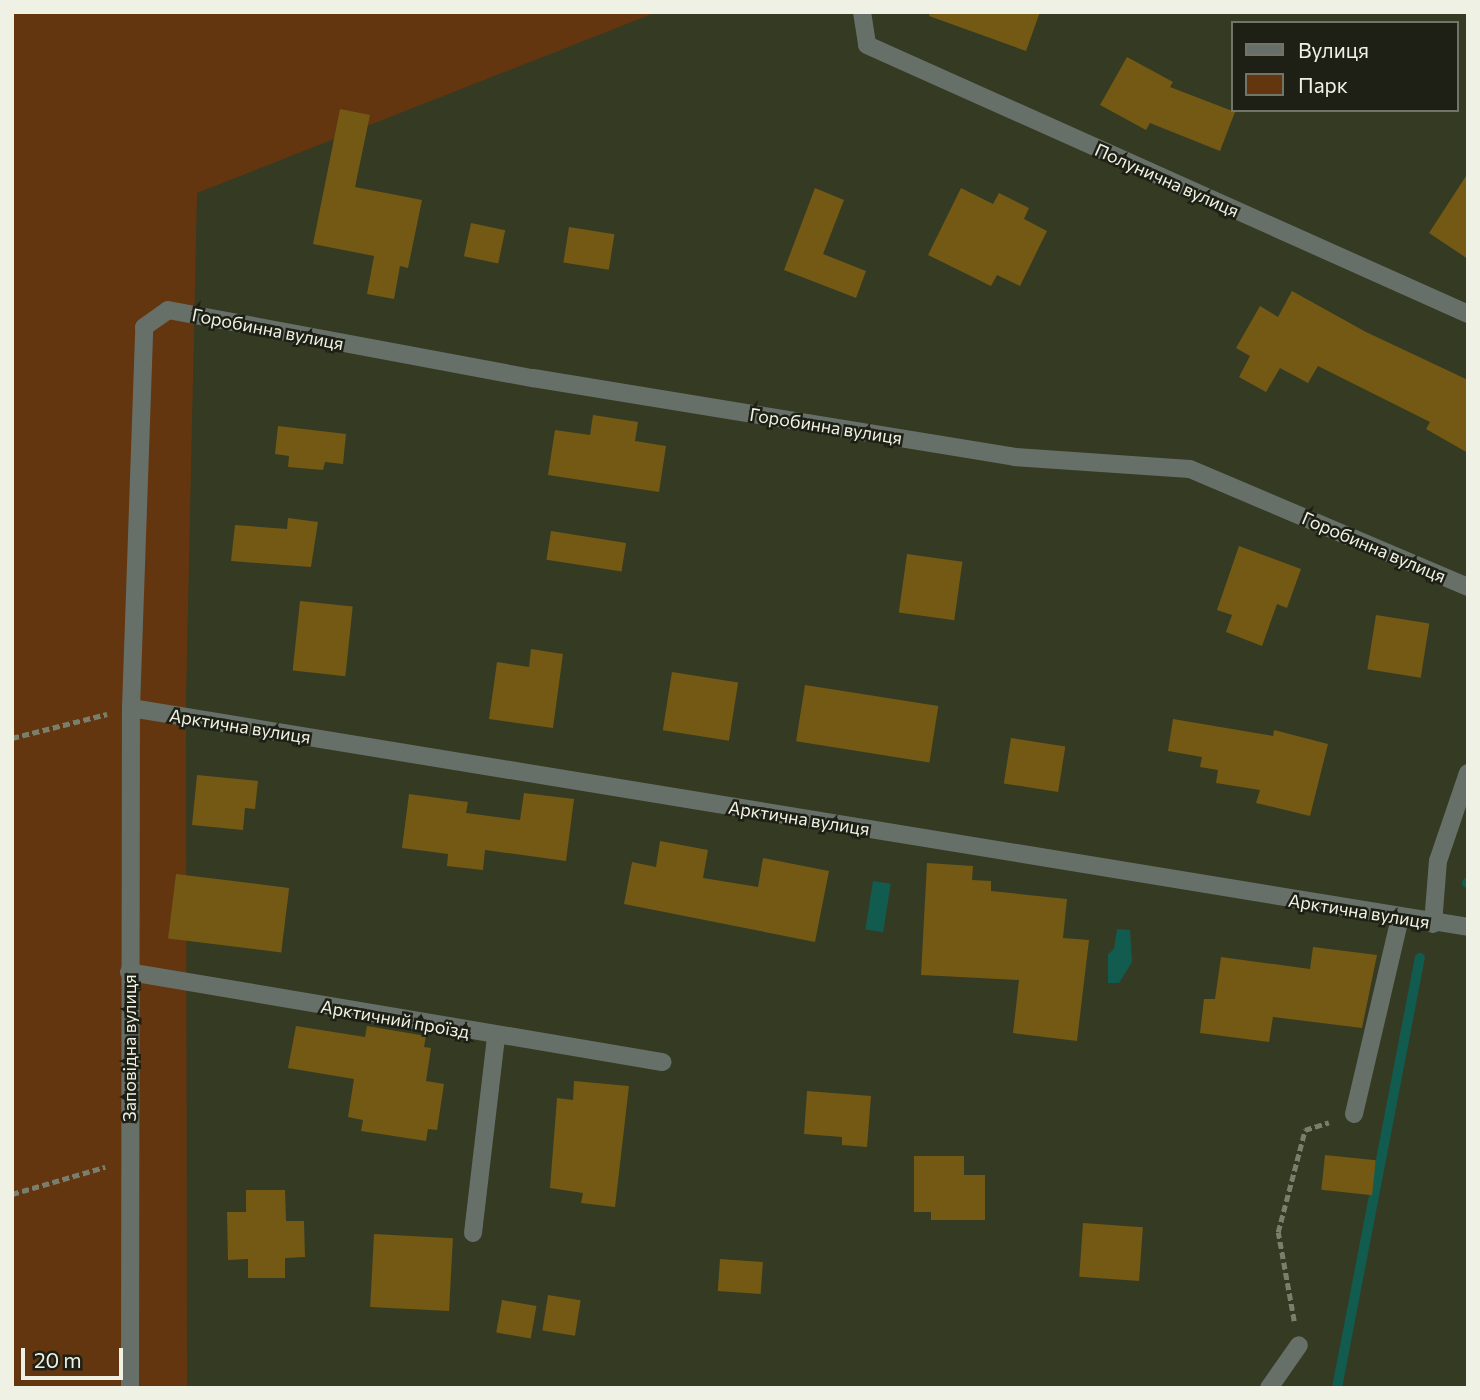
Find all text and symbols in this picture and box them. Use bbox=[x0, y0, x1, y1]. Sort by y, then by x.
legend bbox=[1232, 21, 1459, 112]
text: Вулиця bbox=[1298, 37, 1369, 62]
text: Парк bbox=[1298, 72, 1348, 97]
street label: Полунична вулиця bbox=[1091, 138, 1243, 222]
street label: Горобинна вулиця bbox=[190, 304, 346, 354]
street label: Горобинна вулиця bbox=[748, 403, 904, 449]
street label: Горобинна вулиця bbox=[1299, 507, 1449, 587]
street label: Арктична вулиця bbox=[168, 704, 312, 748]
street label: Арктична вулиця bbox=[727, 796, 871, 840]
street label: Арктична вулиця bbox=[1287, 889, 1431, 933]
street label: Заповідна вулиця bbox=[118, 974, 140, 1122]
street label: Арктичний проїзд bbox=[319, 995, 471, 1043]
scale bar bbox=[24, 1334, 126, 1378]
text: 20 m bbox=[34, 1347, 82, 1372]

